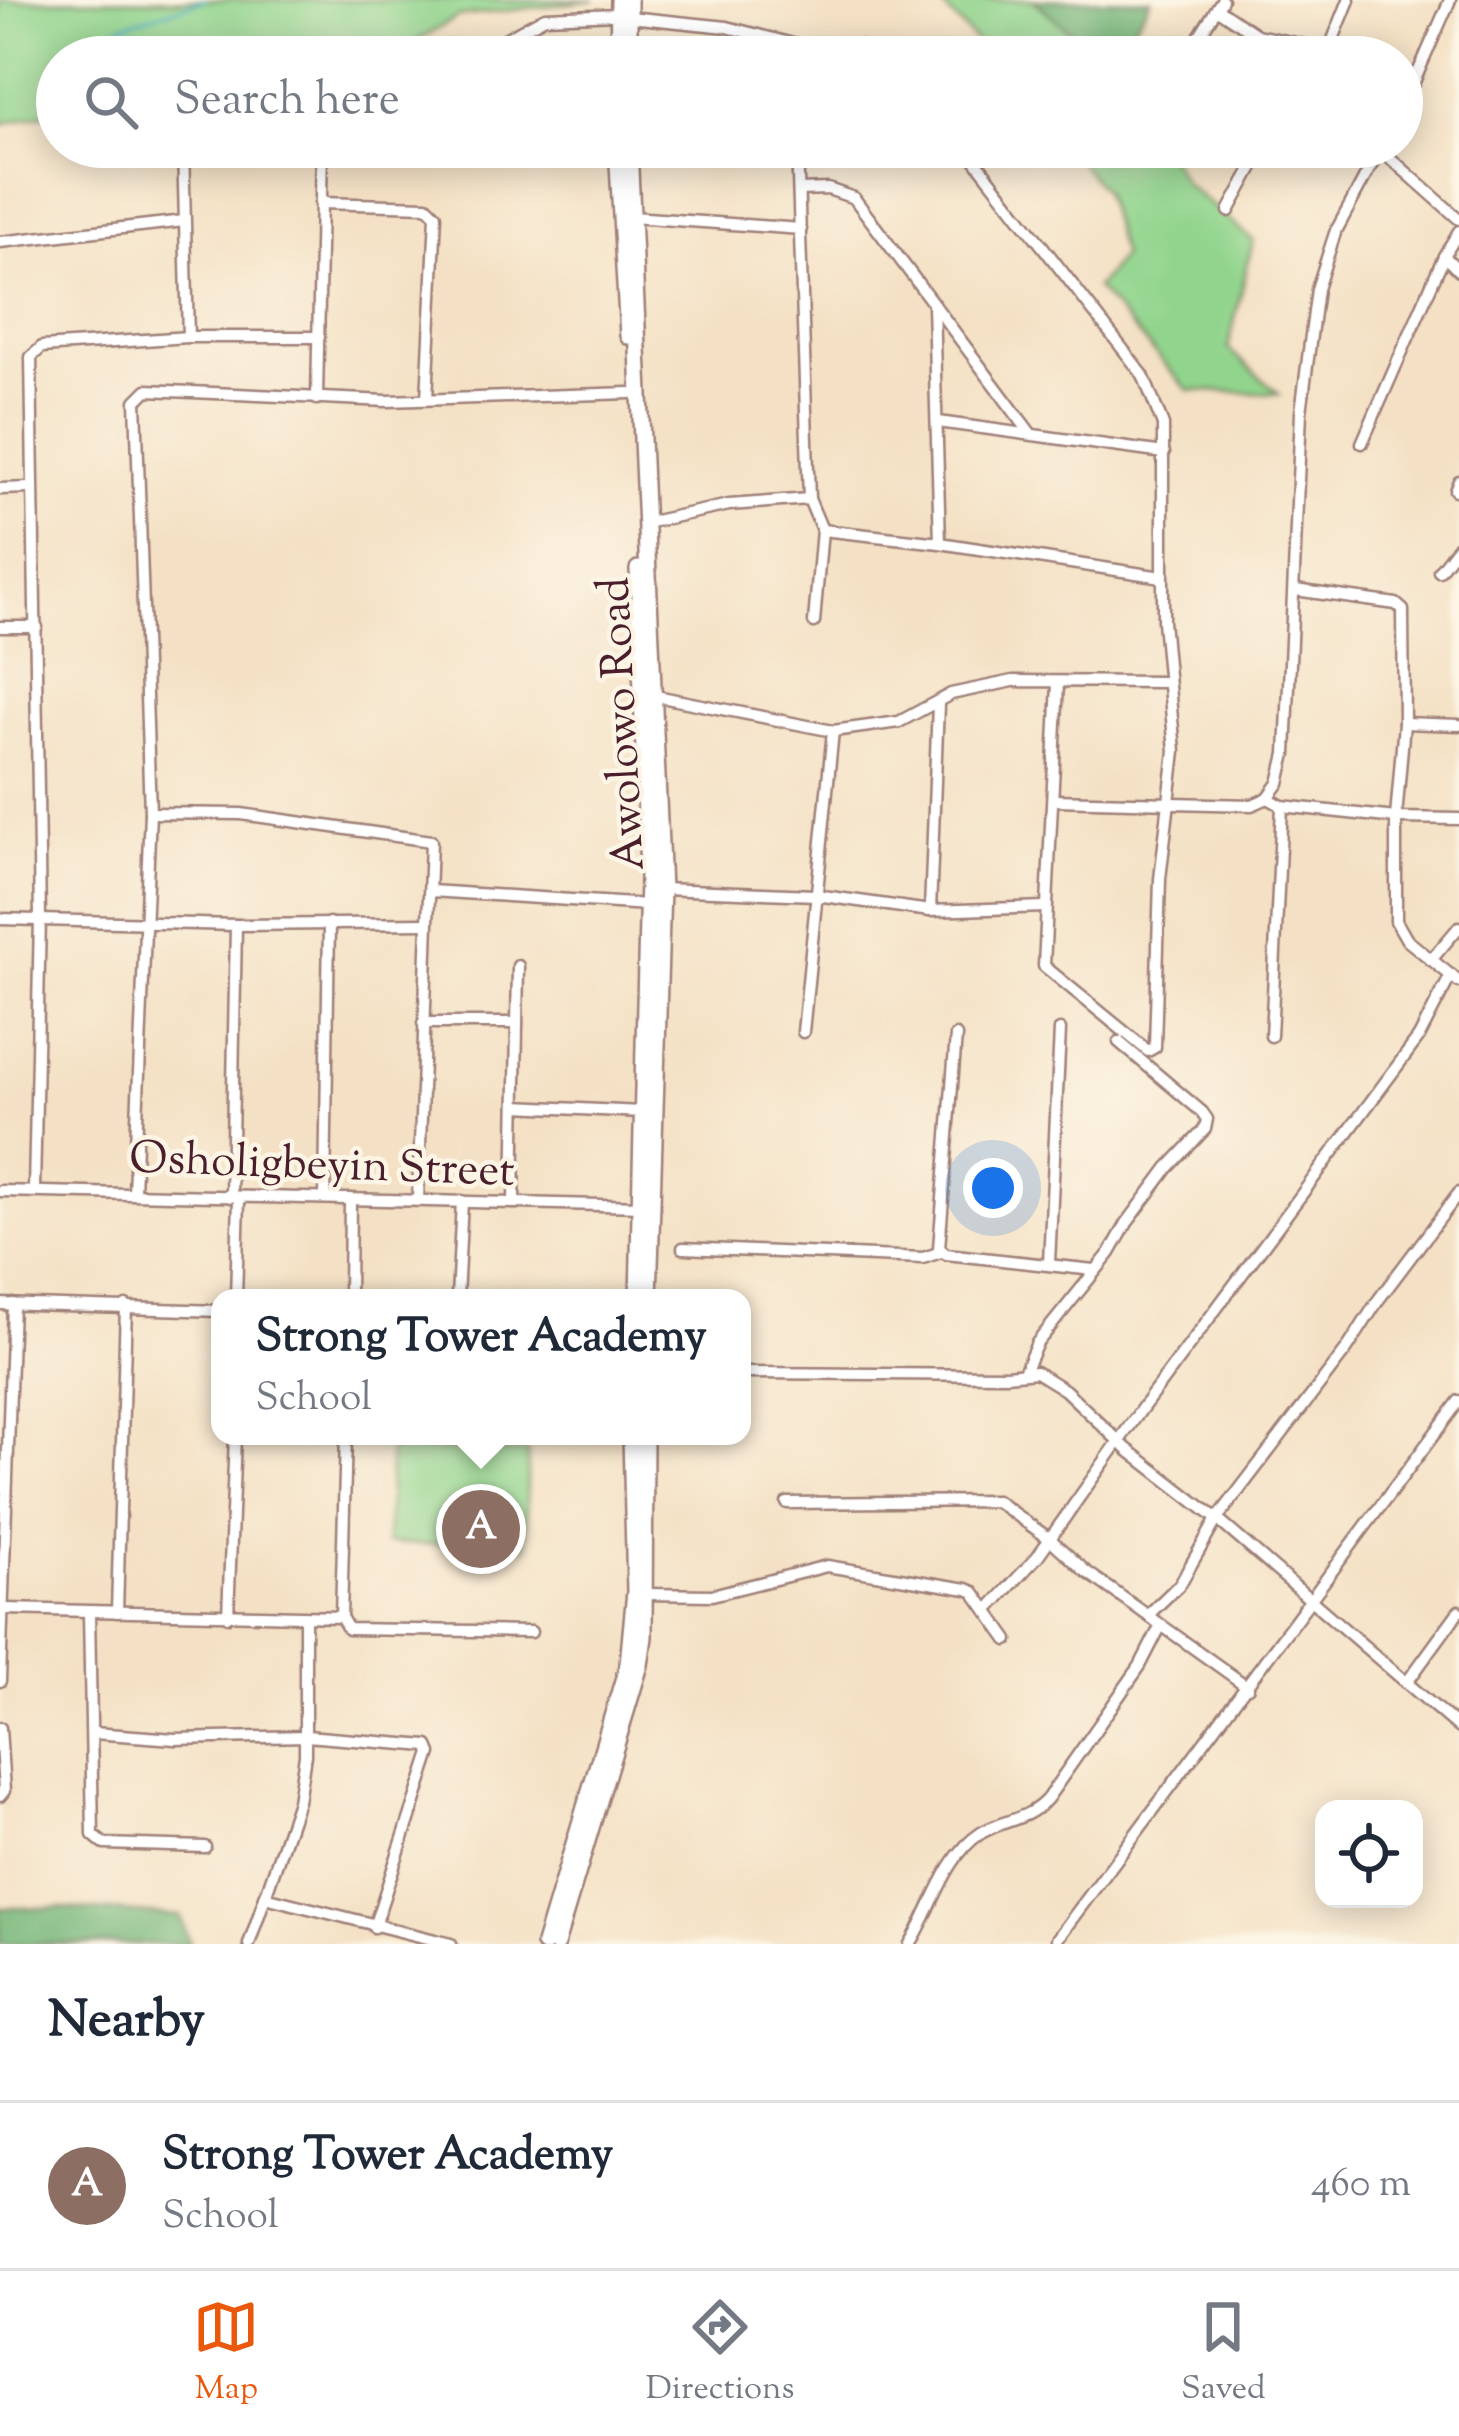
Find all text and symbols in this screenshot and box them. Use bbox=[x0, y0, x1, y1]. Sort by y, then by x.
search box bbox=[36, 36, 1423, 168]
icon: search bbox=[78, 69, 144, 135]
text: Search here bbox=[174, 70, 400, 135]
street label: Awolowo Road bbox=[584, 575, 665, 872]
street label: Osholigbeyin Street bbox=[128, 1128, 516, 1207]
your location bbox=[963, 1158, 1023, 1218]
popup bbox=[211, 1289, 751, 1445]
text: Strong Tower Academy bbox=[255, 1307, 707, 1372]
text: School bbox=[255, 1372, 372, 1428]
pin: A bbox=[442, 1484, 520, 1574]
map controls bbox=[1315, 1800, 1423, 1908]
button: locate bbox=[1315, 1800, 1423, 1908]
text: Nearby bbox=[48, 1986, 205, 2059]
text: Strong Tower Academy bbox=[162, 2125, 613, 2190]
text: A bbox=[71, 2158, 103, 2214]
text: 460 m bbox=[1311, 2158, 1411, 2214]
text: School bbox=[162, 2190, 279, 2246]
tab: Map bbox=[193, 2294, 259, 2414]
tab: Directions bbox=[646, 2294, 795, 2414]
tab: Saved bbox=[1181, 2294, 1266, 2414]

